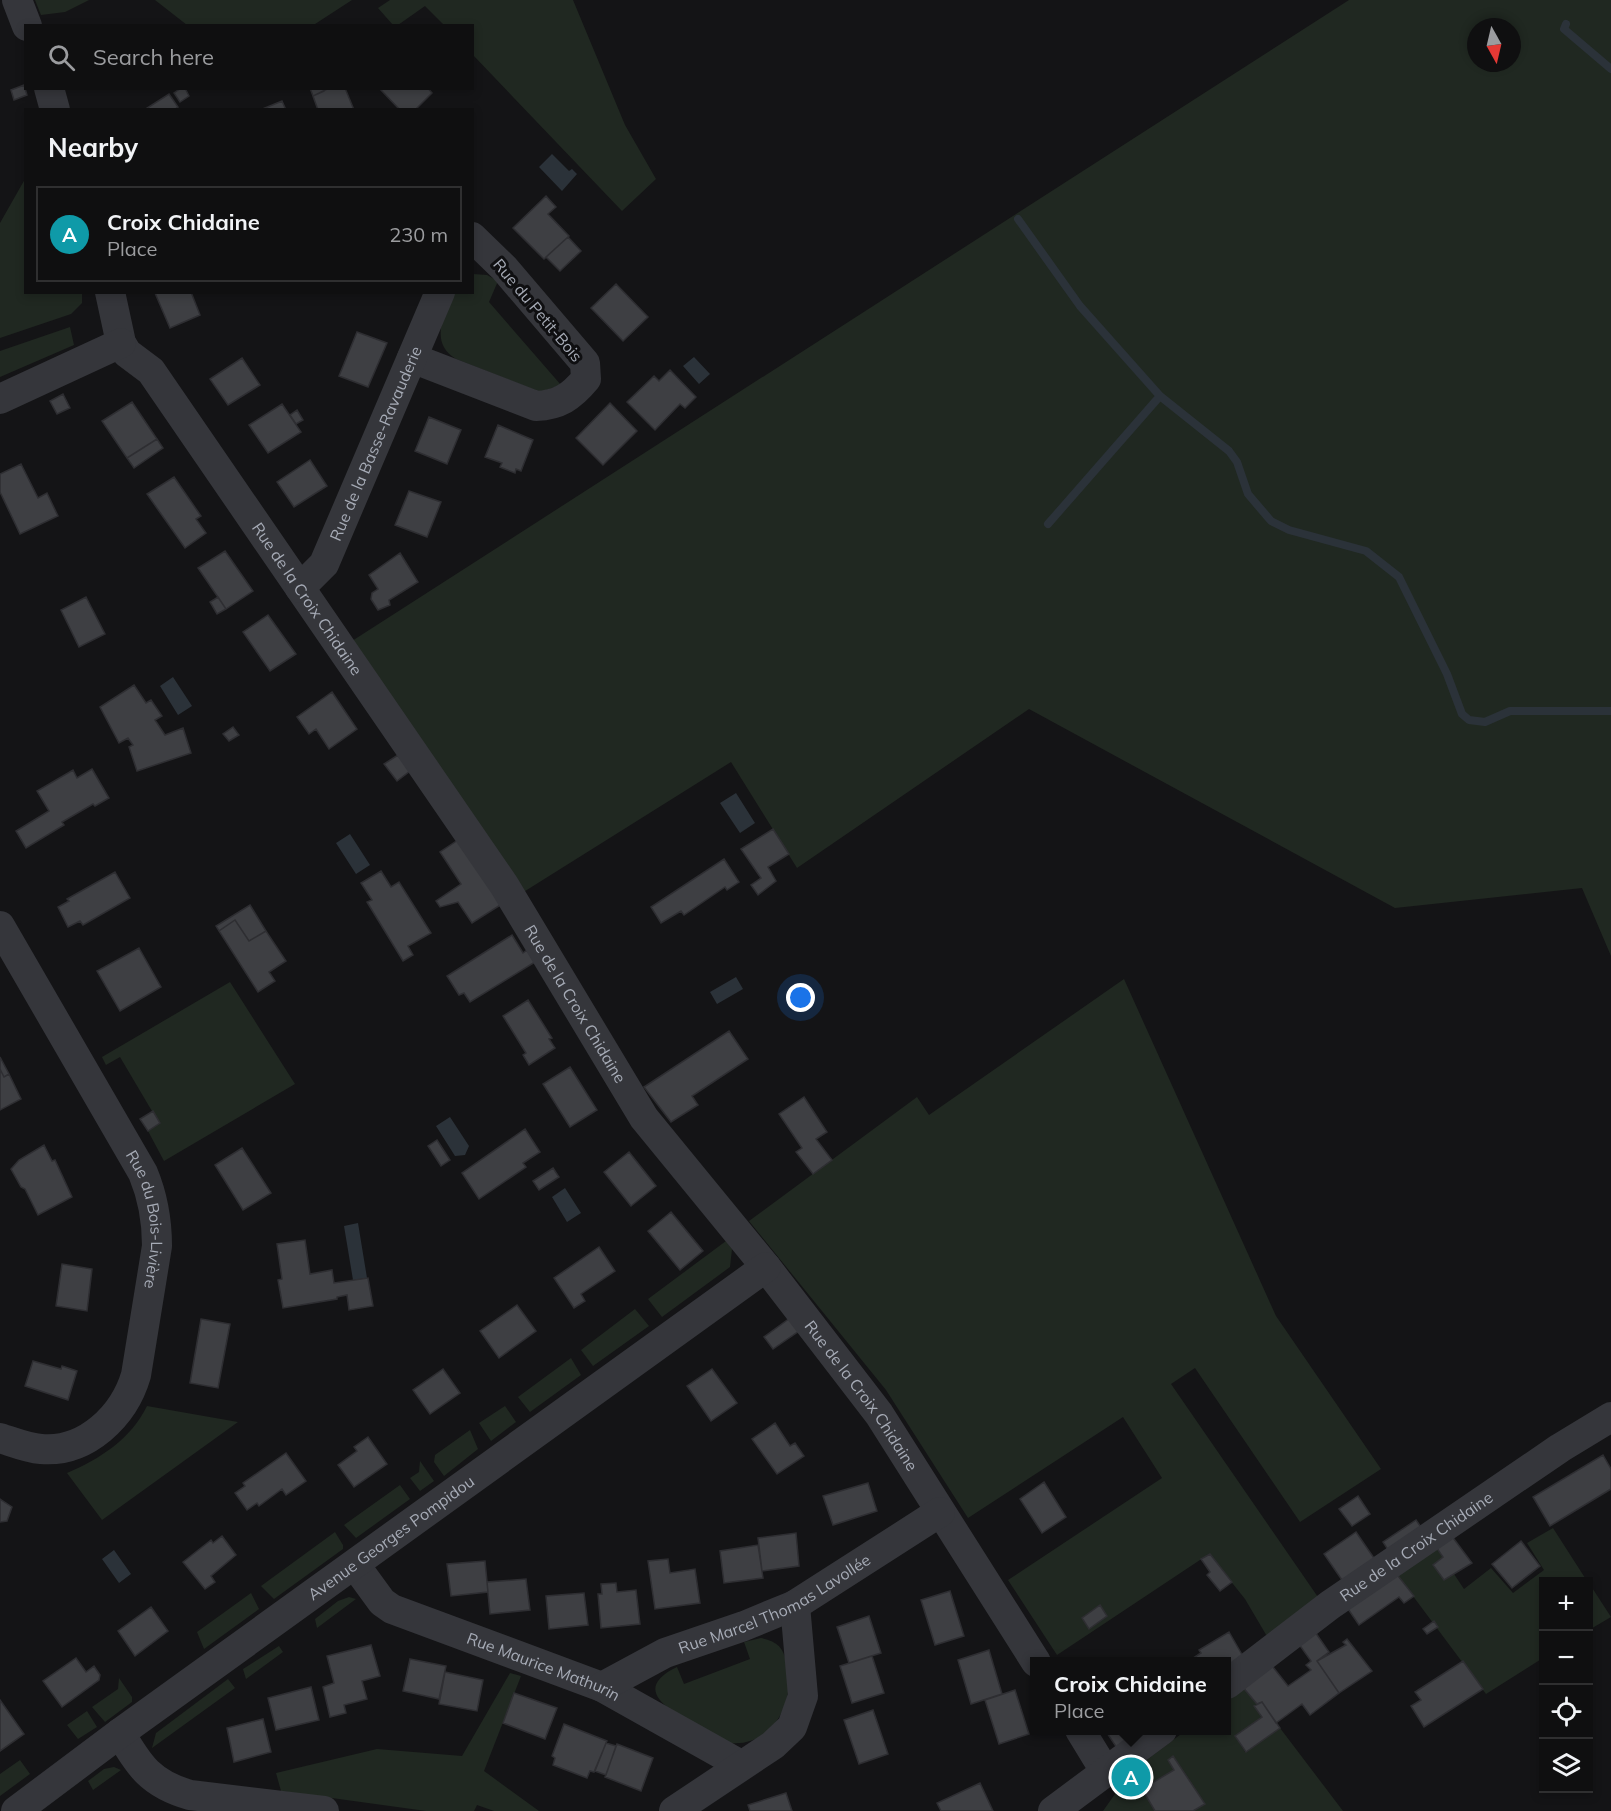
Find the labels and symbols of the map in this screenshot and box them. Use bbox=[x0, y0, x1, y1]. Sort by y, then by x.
north arrow bbox=[1467, 18, 1521, 72]
street label: Rue du Petit-Bois bbox=[489, 254, 587, 366]
street label: Rue de la Basse-Ravauderie bbox=[325, 343, 426, 544]
street label: Rue de la Croix Chidaine bbox=[248, 518, 367, 679]
street label: Rue de la Croix Chidaine bbox=[520, 921, 631, 1087]
your location bbox=[786, 983, 815, 1012]
street label: Rue du Bois-Livière bbox=[122, 1146, 167, 1290]
street label: Rue de la Croix Chidaine bbox=[801, 1316, 922, 1475]
street label: Avenue Georges Pompidou bbox=[304, 1471, 478, 1604]
street label: Rue de la Croix Chidaine bbox=[1336, 1487, 1496, 1606]
street label: Rue Marcel Thomas Lavollée bbox=[676, 1549, 874, 1658]
street label: Rue Maurice Mathurin bbox=[464, 1628, 624, 1705]
pin: A bbox=[1112, 1754, 1150, 1800]

